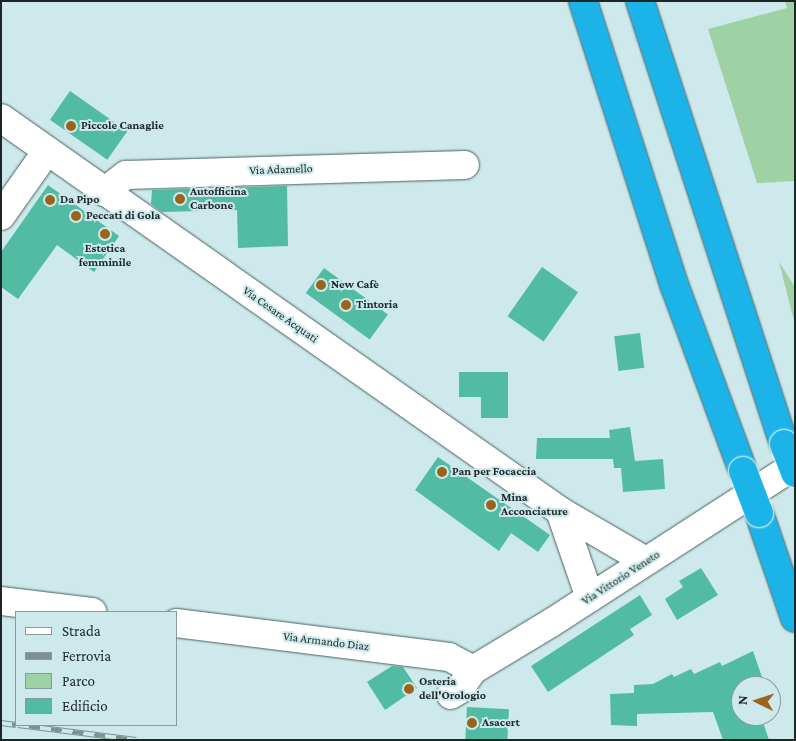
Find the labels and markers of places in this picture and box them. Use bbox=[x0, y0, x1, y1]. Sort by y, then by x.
place label: Piccole Canaglie bbox=[81, 119, 164, 133]
marker: Piccole Canaglie bbox=[65, 120, 77, 132]
place label: Autofficina Carbone bbox=[190, 185, 247, 213]
place label: Da Pipo bbox=[60, 193, 99, 207]
marker: Autofficina Carbone bbox=[174, 193, 186, 205]
marker: Da Pipo bbox=[44, 194, 56, 206]
place label: Peccati di Gola bbox=[86, 209, 160, 223]
marker: Peccati di Gola bbox=[70, 210, 82, 222]
marker: Estetica femminile bbox=[99, 228, 111, 240]
place label: Estetica femminile bbox=[79, 242, 131, 270]
place label: New Cafè bbox=[331, 278, 379, 292]
marker: New Cafè bbox=[315, 279, 327, 291]
place label: Tintoria bbox=[356, 298, 398, 312]
marker: Tintoria bbox=[340, 299, 352, 311]
place label: Pan per Focaccia bbox=[452, 465, 536, 479]
marker: Pan per Focaccia bbox=[436, 466, 448, 478]
place label: Mina Acconciature bbox=[501, 491, 568, 519]
marker: Mina Acconciature bbox=[485, 499, 497, 511]
place label: Osteria dell'Orologio bbox=[419, 675, 486, 703]
marker: Osteria dell'Orologio bbox=[403, 683, 415, 695]
place label: Asacert bbox=[482, 716, 520, 730]
marker: Asacert bbox=[466, 717, 478, 729]

